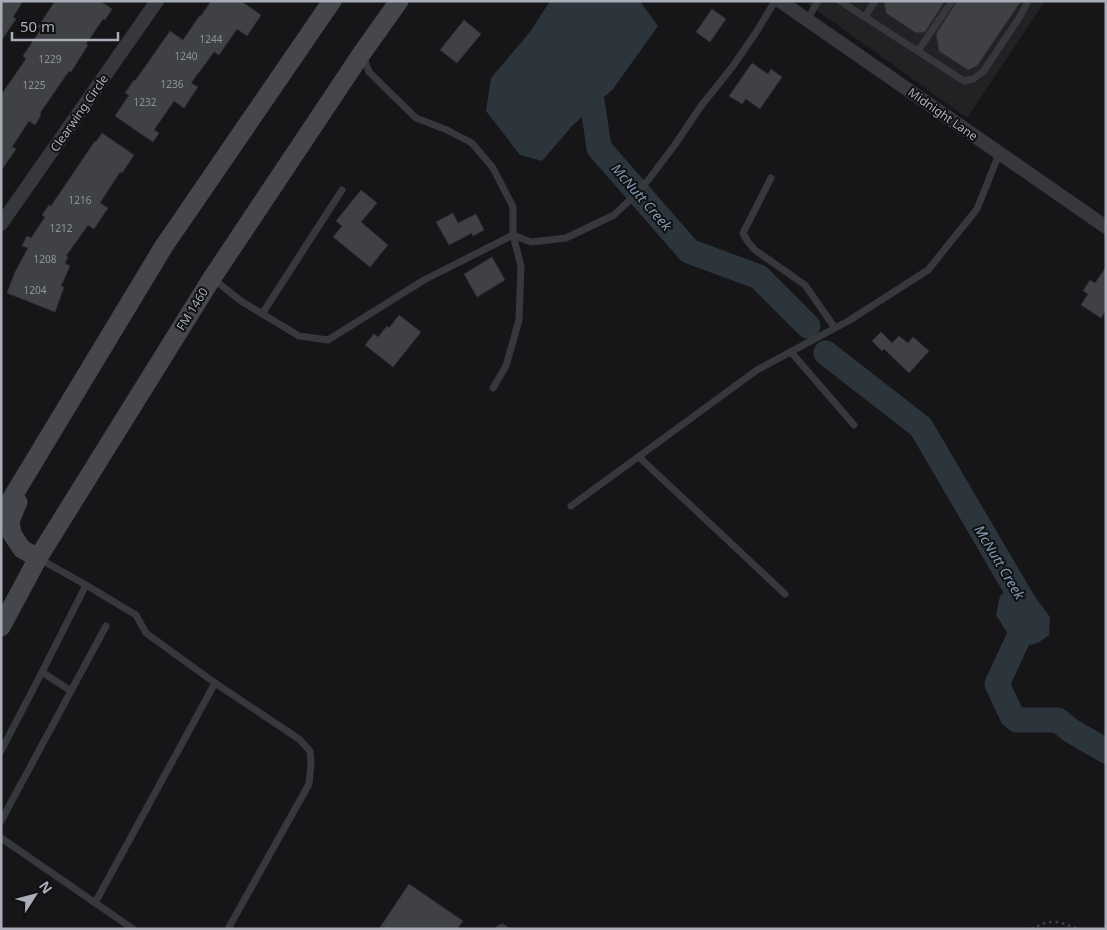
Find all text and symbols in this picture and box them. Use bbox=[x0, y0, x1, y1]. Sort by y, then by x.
scale bar bbox=[12, 10, 119, 42]
text: 50 m bbox=[20, 16, 55, 36]
house number: 1244 bbox=[200, 32, 223, 46]
house number: 1240 bbox=[175, 49, 198, 63]
house number: 1229 bbox=[39, 52, 62, 66]
street label: Clearwing Circle bbox=[46, 71, 112, 155]
house number: 1236 bbox=[161, 77, 184, 91]
house number: 1225 bbox=[23, 78, 46, 92]
street label: Midnight Lane bbox=[905, 84, 981, 144]
house number: 1232 bbox=[134, 95, 157, 109]
water label: McNutt Creek bbox=[607, 159, 677, 236]
house number: 1216 bbox=[69, 193, 92, 207]
house number: 1212 bbox=[50, 221, 73, 235]
house number: 1208 bbox=[34, 252, 57, 266]
house number: 1204 bbox=[24, 283, 47, 297]
street label: FM 1460 bbox=[172, 284, 212, 334]
water label: McNutt Creek bbox=[970, 521, 1030, 604]
north arrow bbox=[10, 870, 60, 920]
text: N bbox=[35, 877, 57, 897]

